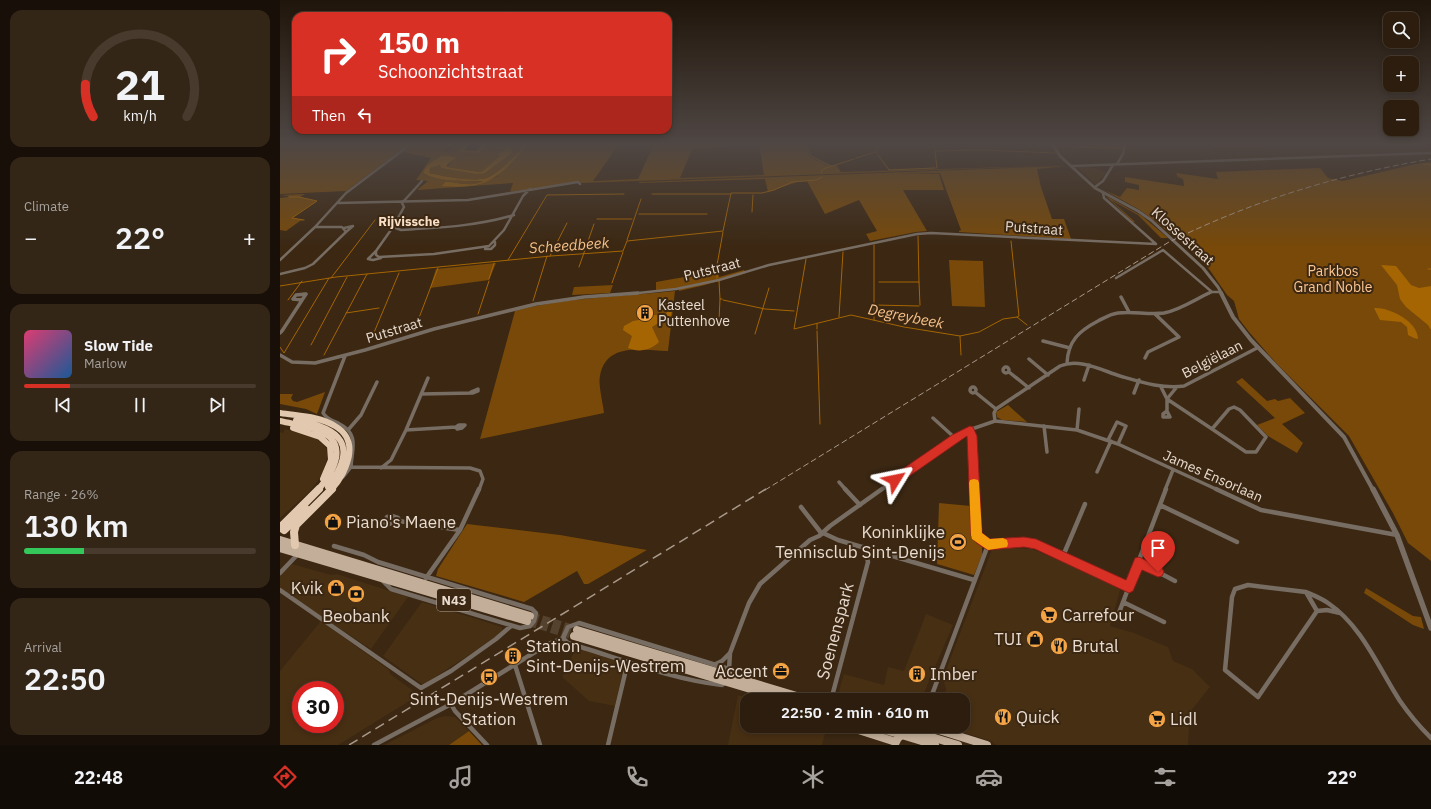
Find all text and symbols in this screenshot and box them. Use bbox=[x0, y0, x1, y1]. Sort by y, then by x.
map controls bbox=[1383, 12, 1419, 136]
button: search bbox=[1383, 12, 1419, 48]
text: 150 m bbox=[378, 24, 460, 61]
icon: right bbox=[312, 28, 364, 80]
text: 21 bbox=[115, 56, 165, 110]
button: + bbox=[1383, 56, 1419, 92]
text: Schoonzichtstraat bbox=[378, 60, 524, 83]
button: − bbox=[1383, 100, 1419, 136]
icon: left bbox=[354, 104, 376, 126]
text: km/h bbox=[123, 105, 157, 124]
text: Then bbox=[312, 106, 346, 125]
text: Climate bbox=[24, 198, 69, 215]
street label: Klossestraat bbox=[1148, 203, 1218, 269]
district label: Rijvissche bbox=[378, 213, 440, 230]
street label: Putstraat bbox=[1004, 217, 1064, 239]
text: 22° bbox=[115, 218, 165, 257]
text: − bbox=[24, 223, 37, 252]
text: + bbox=[243, 223, 256, 252]
water label: Scheedbeek bbox=[528, 233, 610, 257]
street label: Putstraat bbox=[682, 253, 742, 285]
park label: Parkbos Grand Noble bbox=[1293, 262, 1373, 296]
place label: Kasteel Puttenhove bbox=[658, 296, 730, 330]
water label: Degreybeek bbox=[866, 299, 946, 333]
building icon: Kasteel Puttenhove bbox=[635, 303, 655, 323]
street label: Putstraat bbox=[364, 313, 424, 347]
text: Slow Tide bbox=[84, 336, 153, 355]
street label: Belgiëlaan bbox=[1179, 336, 1245, 382]
text: Marlow bbox=[84, 355, 127, 372]
icon: previous bbox=[52, 394, 74, 416]
icon: pause bbox=[129, 394, 151, 416]
icon: next bbox=[206, 394, 228, 416]
street label: James Ensorlaan bbox=[1160, 446, 1266, 506]
position arrow bbox=[874, 459, 916, 501]
text: Range · 26% bbox=[24, 486, 98, 503]
text: 130 km bbox=[24, 506, 129, 545]
place label: Piano's Maene bbox=[346, 511, 456, 533]
shop icon: Piano's Maene bbox=[323, 512, 343, 532]
place label: Koninklijke Tennisclub Sint-Denijs bbox=[775, 521, 945, 563]
pin bbox=[1141, 531, 1175, 572]
sports icon: Koninklijke Tennisclub Sint-Denijs bbox=[948, 532, 968, 552]
icon: arrive bbox=[1147, 537, 1169, 559]
place label: Kvik bbox=[291, 577, 323, 599]
shop icon: Kvik bbox=[326, 578, 346, 598]
street label: Soenenspark bbox=[811, 580, 859, 682]
bank icon: Beobank bbox=[346, 584, 366, 604]
road number: N43 bbox=[437, 589, 471, 611]
place label: Carrefour bbox=[1062, 604, 1134, 626]
place label: Beobank bbox=[322, 605, 390, 627]
supermarket icon: Carrefour bbox=[1039, 605, 1059, 625]
place label: TUI bbox=[994, 628, 1022, 650]
shop icon: TUI bbox=[1025, 629, 1045, 649]
place label: Station Sint-Denijs-Westrem bbox=[526, 635, 685, 677]
place label: Brutal bbox=[1072, 635, 1119, 657]
restaurant icon: Brutal bbox=[1049, 636, 1069, 656]
text: Arrival bbox=[24, 639, 62, 656]
building icon: Station Sint-Denijs-Westrem bbox=[503, 646, 523, 666]
text: 22:50 bbox=[24, 659, 106, 698]
place label: Accent bbox=[715, 660, 768, 682]
office icon: Accent bbox=[771, 661, 791, 681]
place label: Imber bbox=[930, 663, 977, 685]
building icon: Imber bbox=[907, 664, 927, 684]
bus stop icon: Sint-Denijs-Westrem Station bbox=[479, 667, 499, 687]
speed limit sign: 30 bbox=[292, 681, 344, 733]
place label: Sint-Denijs-Westrem Station bbox=[410, 688, 568, 730]
text: 22:50 · 2 min · 610 m bbox=[781, 703, 929, 722]
place label: Quick bbox=[1016, 706, 1059, 728]
restaurant icon: Quick bbox=[993, 707, 1013, 727]
place label: Lidl bbox=[1170, 708, 1198, 730]
supermarket icon: Lidl bbox=[1147, 709, 1167, 729]
icon: directions bbox=[271, 763, 299, 791]
icon: music bbox=[447, 763, 475, 791]
icon: phone bbox=[623, 763, 651, 791]
icon: climate bbox=[799, 763, 827, 791]
icon: car bbox=[975, 763, 1003, 791]
icon: filters bbox=[1151, 763, 1179, 791]
text: 22:48 bbox=[74, 766, 123, 789]
text: 22° bbox=[1327, 766, 1357, 789]

